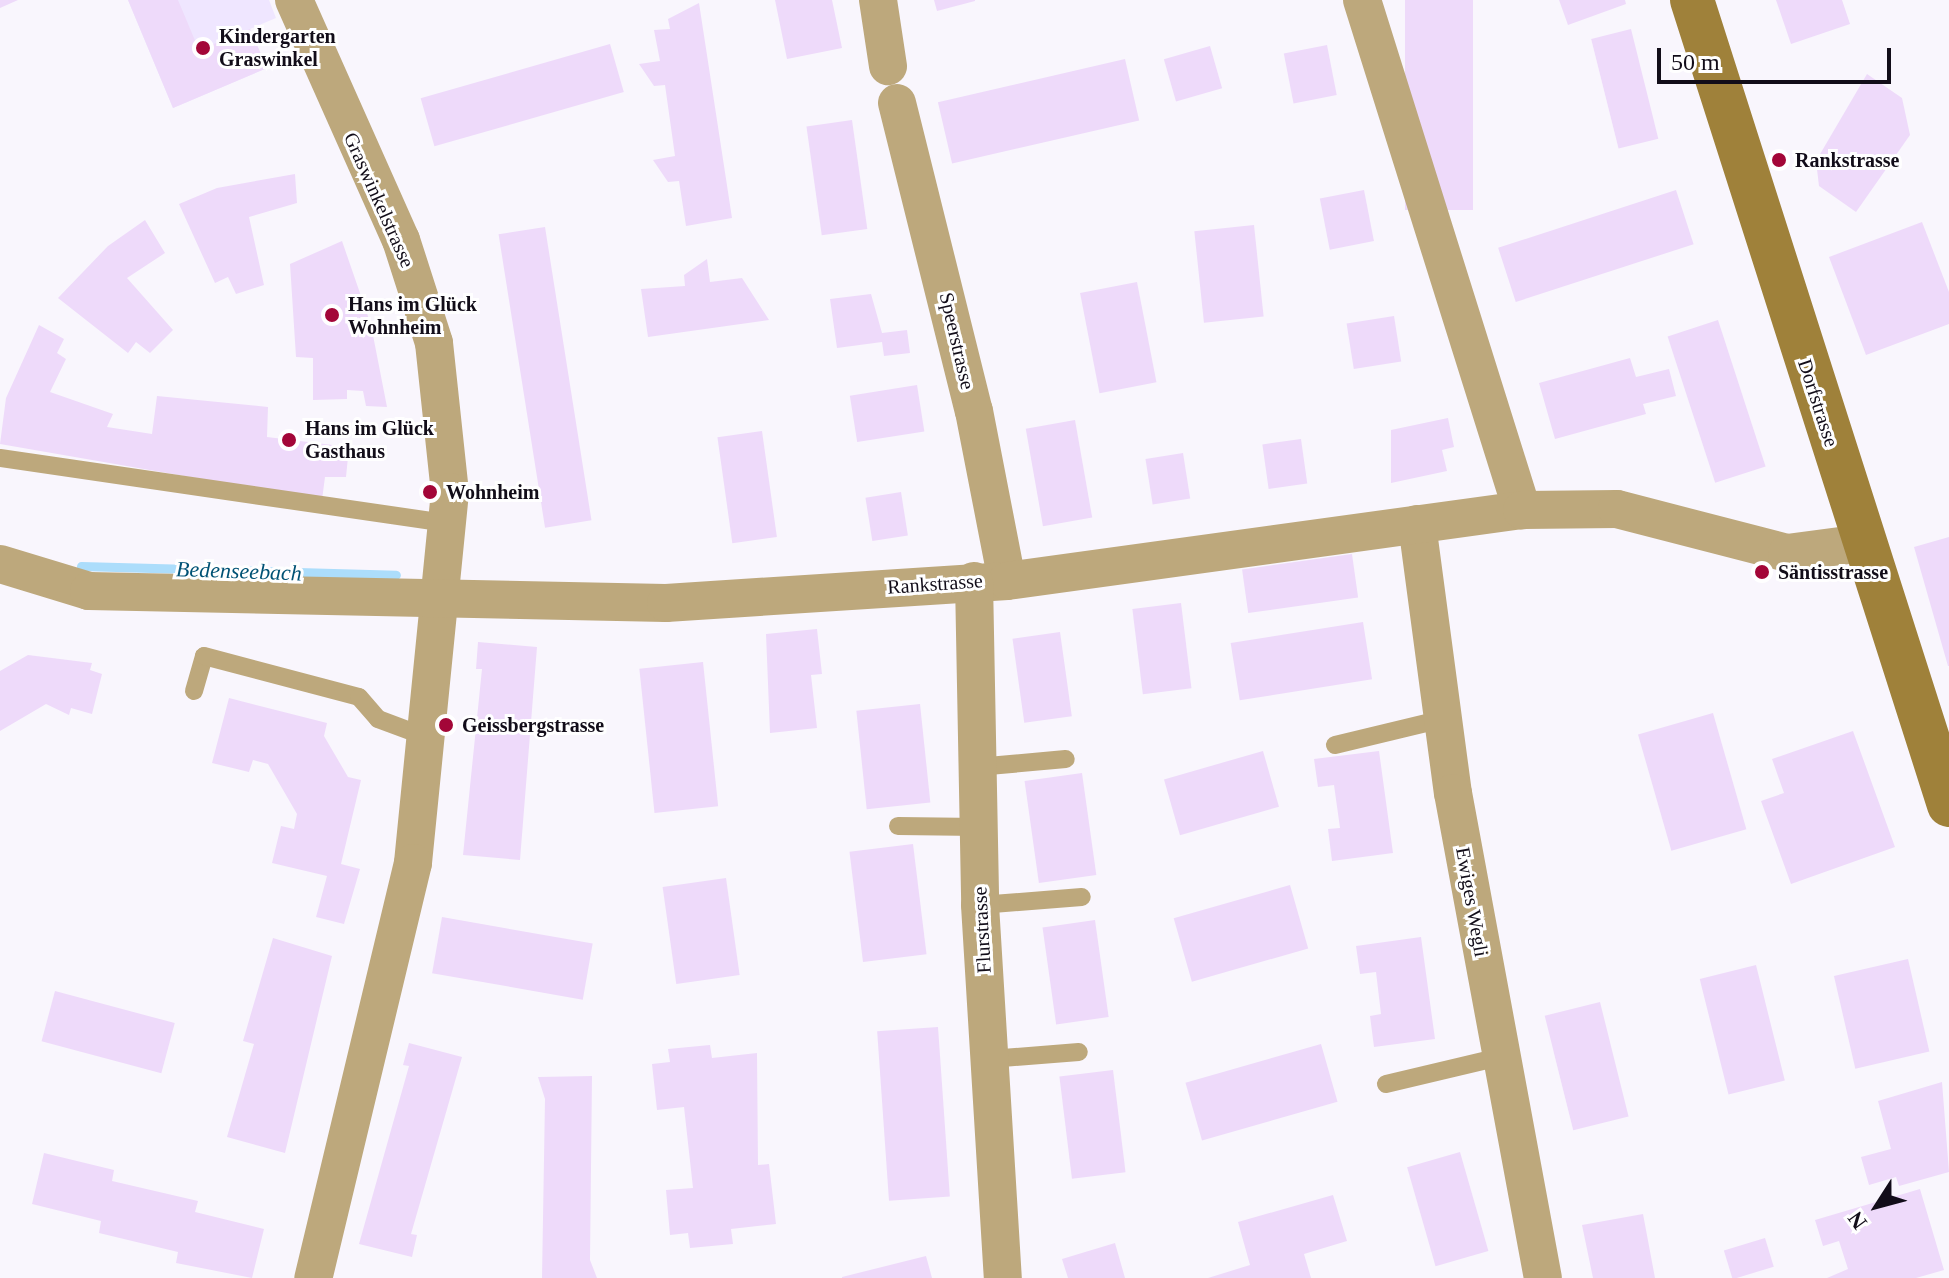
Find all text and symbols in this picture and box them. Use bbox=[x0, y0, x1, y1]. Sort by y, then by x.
place label: Kindergarten Graswinkel bbox=[219, 24, 336, 71]
scale bar bbox=[1661, 32, 1895, 82]
marker: Kindergarten Graswinkel bbox=[194, 39, 212, 57]
text: 50 m bbox=[1671, 49, 1720, 75]
street label: Graswinkelstrasse bbox=[338, 129, 420, 271]
place label: Rankstrasse bbox=[1795, 148, 1899, 172]
marker: Rankstrasse bbox=[1770, 151, 1788, 169]
street label: Speerstrasse bbox=[934, 290, 980, 392]
place label: Hans im Glück Wohnheim bbox=[348, 292, 477, 339]
marker: Hans im Glück Wohnheim bbox=[323, 306, 341, 324]
street label: Dorfstrasse bbox=[1793, 356, 1843, 450]
place label: Hans im Glück Gasthaus bbox=[305, 416, 434, 463]
marker: Hans im Glück Gasthaus bbox=[280, 431, 298, 449]
place label: Wohnheim bbox=[446, 480, 539, 504]
marker: Wohnheim bbox=[421, 483, 439, 501]
water label: Bedenseebach bbox=[176, 556, 302, 586]
place label: Säntisstrasse bbox=[1778, 560, 1888, 584]
marker: Säntisstrasse bbox=[1753, 563, 1771, 581]
street label: Rankstrasse bbox=[887, 569, 983, 599]
place label: Geissbergstrasse bbox=[462, 713, 604, 737]
marker: Geissbergstrasse bbox=[437, 716, 455, 734]
street label: Ewiges Wegli bbox=[1451, 845, 1493, 959]
street label: Flurstrasse bbox=[968, 886, 996, 974]
north arrow bbox=[1837, 1166, 1917, 1246]
text: N bbox=[1842, 1207, 1872, 1234]

